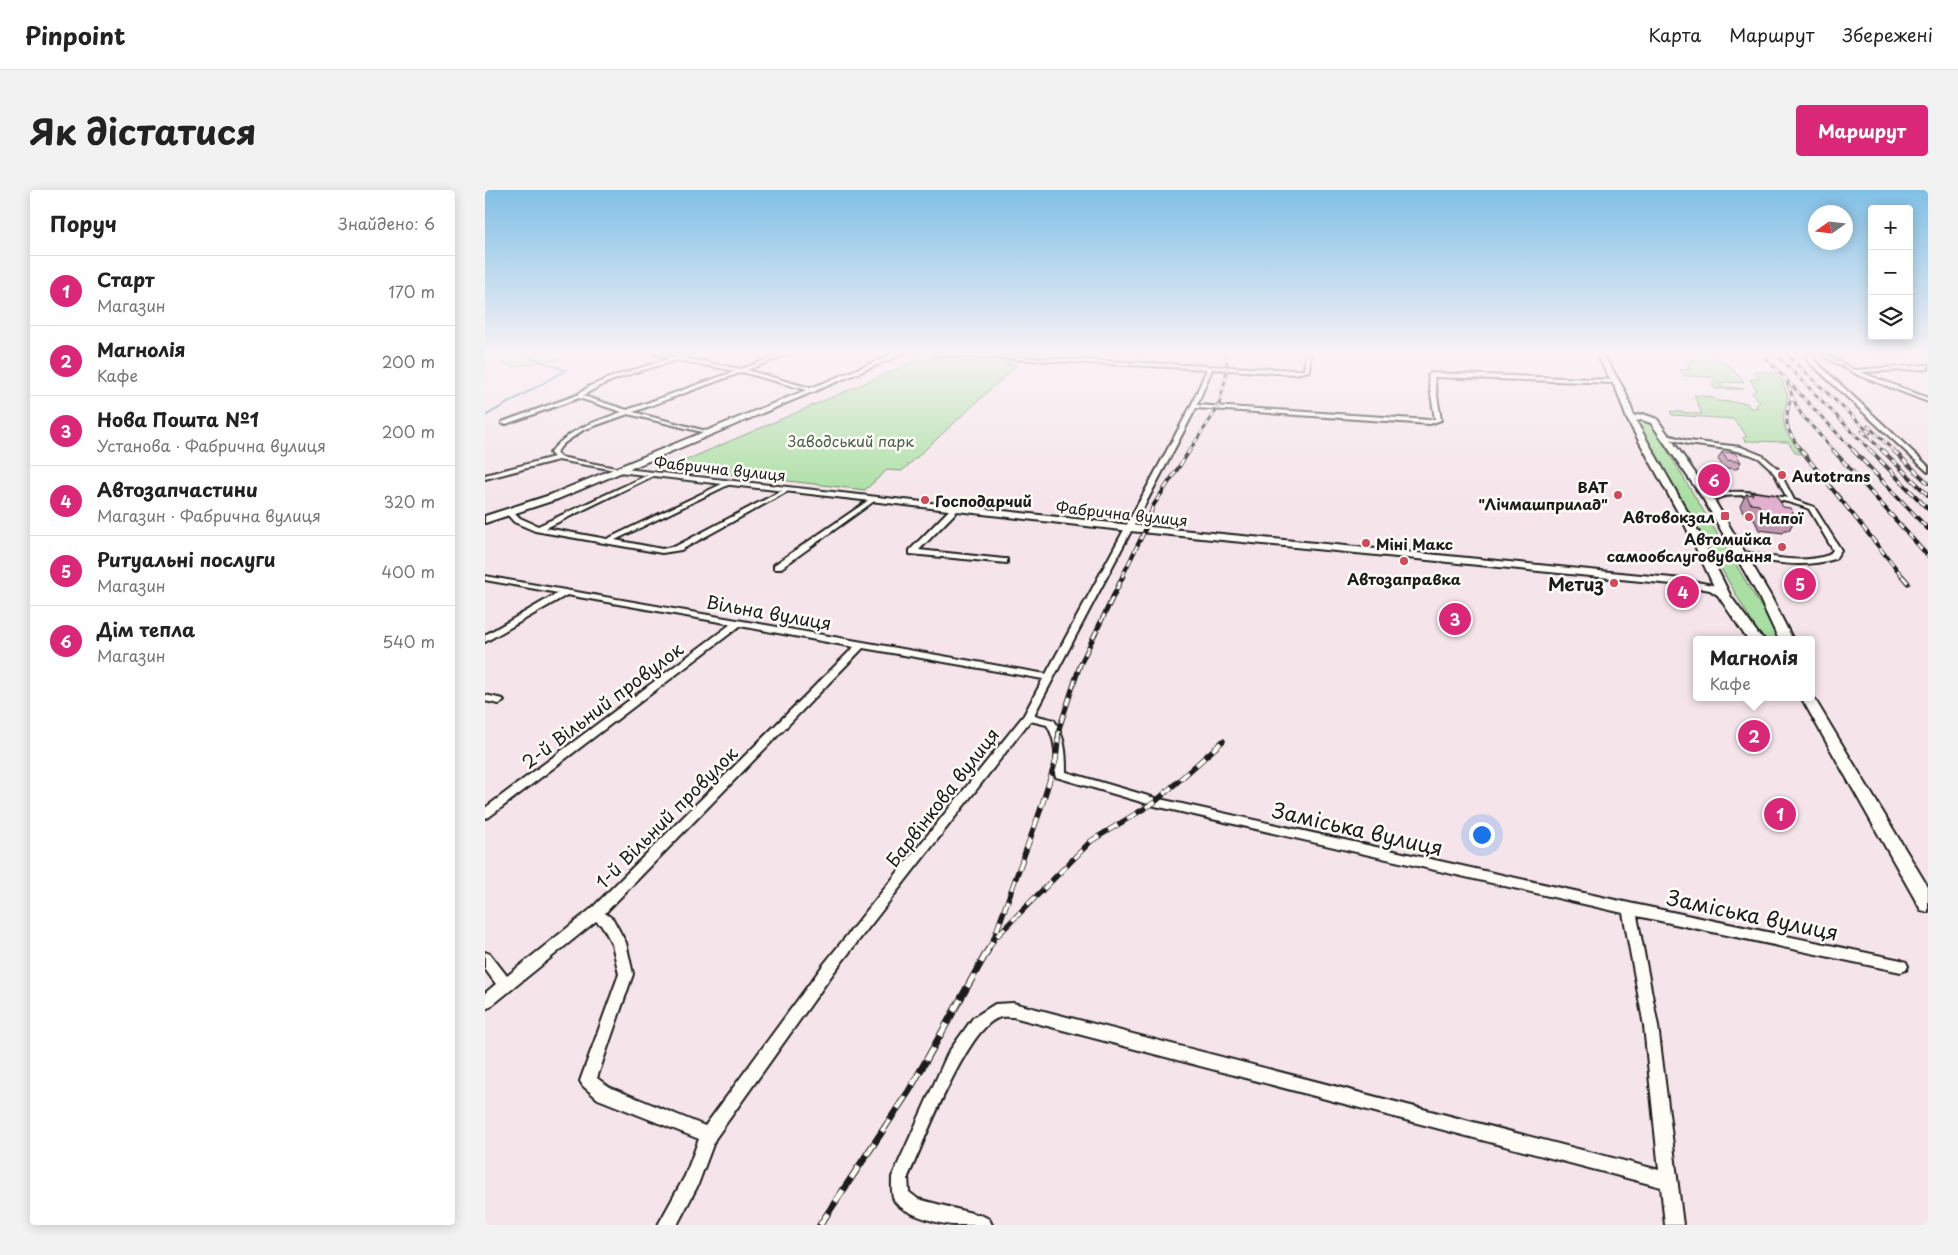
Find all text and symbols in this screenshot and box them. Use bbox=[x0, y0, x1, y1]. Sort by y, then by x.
text: Pinpoint bbox=[25, 17, 126, 53]
text: Карта bbox=[1648, 21, 1701, 48]
text: Маршрут bbox=[1729, 21, 1814, 48]
text: Збережені bbox=[1842, 21, 1933, 48]
text: Як дістатися bbox=[30, 104, 256, 157]
button: Маршрут bbox=[1796, 105, 1928, 156]
north arrow bbox=[1808, 205, 1853, 250]
map controls bbox=[1868, 205, 1913, 340]
button: + bbox=[1868, 205, 1913, 250]
text: Поруч bbox=[50, 207, 117, 239]
text: Знайдено: 6 bbox=[338, 211, 435, 235]
button: − bbox=[1868, 250, 1913, 295]
text: Старт bbox=[97, 265, 155, 293]
text: 1 bbox=[62, 279, 70, 303]
text: 170 m bbox=[389, 279, 435, 303]
text: Магазин bbox=[97, 293, 166, 317]
button: layers bbox=[1868, 295, 1913, 340]
text: Магнолія bbox=[97, 335, 186, 363]
text: 2 bbox=[60, 349, 72, 373]
text: 200 m bbox=[382, 349, 435, 373]
text: Кафе bbox=[97, 363, 138, 387]
text: Нова Пошта №1 bbox=[97, 405, 259, 433]
text: 3 bbox=[61, 419, 71, 443]
text: 200 m bbox=[382, 419, 435, 443]
park label: Заводський парк bbox=[788, 429, 914, 452]
text: Установа · Фабрична вулиця bbox=[97, 433, 326, 457]
street label: Фабрична вулиця bbox=[653, 450, 787, 486]
pin: 6 bbox=[1698, 461, 1730, 499]
place label: Autotrans bbox=[1792, 464, 1870, 487]
marker: Autotrans bbox=[1776, 469, 1788, 481]
text: Автозапчастини bbox=[97, 475, 258, 503]
place label: ВАТ "Лічмашприлад" bbox=[1478, 475, 1609, 515]
text: 4 bbox=[61, 489, 71, 513]
text: 320 m bbox=[384, 489, 435, 513]
place label: Господарчий bbox=[935, 489, 1032, 512]
marker: ВАТ "Лічмашприлад" bbox=[1612, 489, 1624, 501]
marker: Господарчий bbox=[919, 494, 931, 506]
street label: Фабрична вулиця bbox=[1055, 495, 1189, 531]
text: Магазин · Фабрична вулиця bbox=[97, 503, 321, 527]
place label: Автовокзал bbox=[1623, 505, 1715, 528]
place label: Напої bbox=[1759, 506, 1805, 529]
marker: Автовокзал bbox=[1719, 510, 1731, 522]
marker: Напої bbox=[1743, 511, 1755, 523]
place label: Автомийка самообслуговування bbox=[1607, 527, 1772, 567]
place label: Міні Макс bbox=[1376, 532, 1453, 555]
marker: Міні Макс bbox=[1360, 537, 1372, 549]
marker: Автомийка самообслуговування bbox=[1776, 541, 1788, 553]
text: Ритуальні послуги bbox=[97, 545, 276, 573]
marker: Автозаправка bbox=[1398, 555, 1410, 567]
text: 5 bbox=[61, 559, 71, 583]
text: 400 m bbox=[382, 559, 435, 583]
pin: 5 bbox=[1784, 565, 1816, 603]
place label: Автозаправка bbox=[1347, 567, 1461, 590]
place label: Метиз bbox=[1548, 570, 1604, 597]
text: Магазин bbox=[97, 573, 166, 597]
pin: 4 bbox=[1667, 573, 1699, 611]
marker: Метиз bbox=[1608, 577, 1620, 589]
street label: Вільна вулиця bbox=[704, 588, 834, 636]
pin: 3 bbox=[1439, 600, 1471, 638]
text: Дім тепла bbox=[97, 615, 195, 643]
text: 6 bbox=[60, 629, 72, 653]
text: 540 m bbox=[382, 629, 435, 653]
street label: 2-й Вільний провулок bbox=[516, 635, 689, 775]
popup bbox=[1693, 636, 1815, 701]
text: Магазин bbox=[97, 643, 166, 667]
text: Магнолія bbox=[1710, 643, 1798, 671]
text: Кафе bbox=[1710, 671, 1751, 695]
pin: 2 bbox=[1738, 717, 1770, 755]
street label: Барвінкова вулиця bbox=[879, 722, 1005, 872]
street label: 1-й Вільний провулок bbox=[589, 740, 743, 894]
street label: Заміська вулиця bbox=[1269, 793, 1447, 863]
pin: 1 bbox=[1764, 795, 1796, 833]
your location bbox=[1469, 822, 1495, 848]
street label: Заміська вулиця bbox=[1664, 880, 1842, 948]

